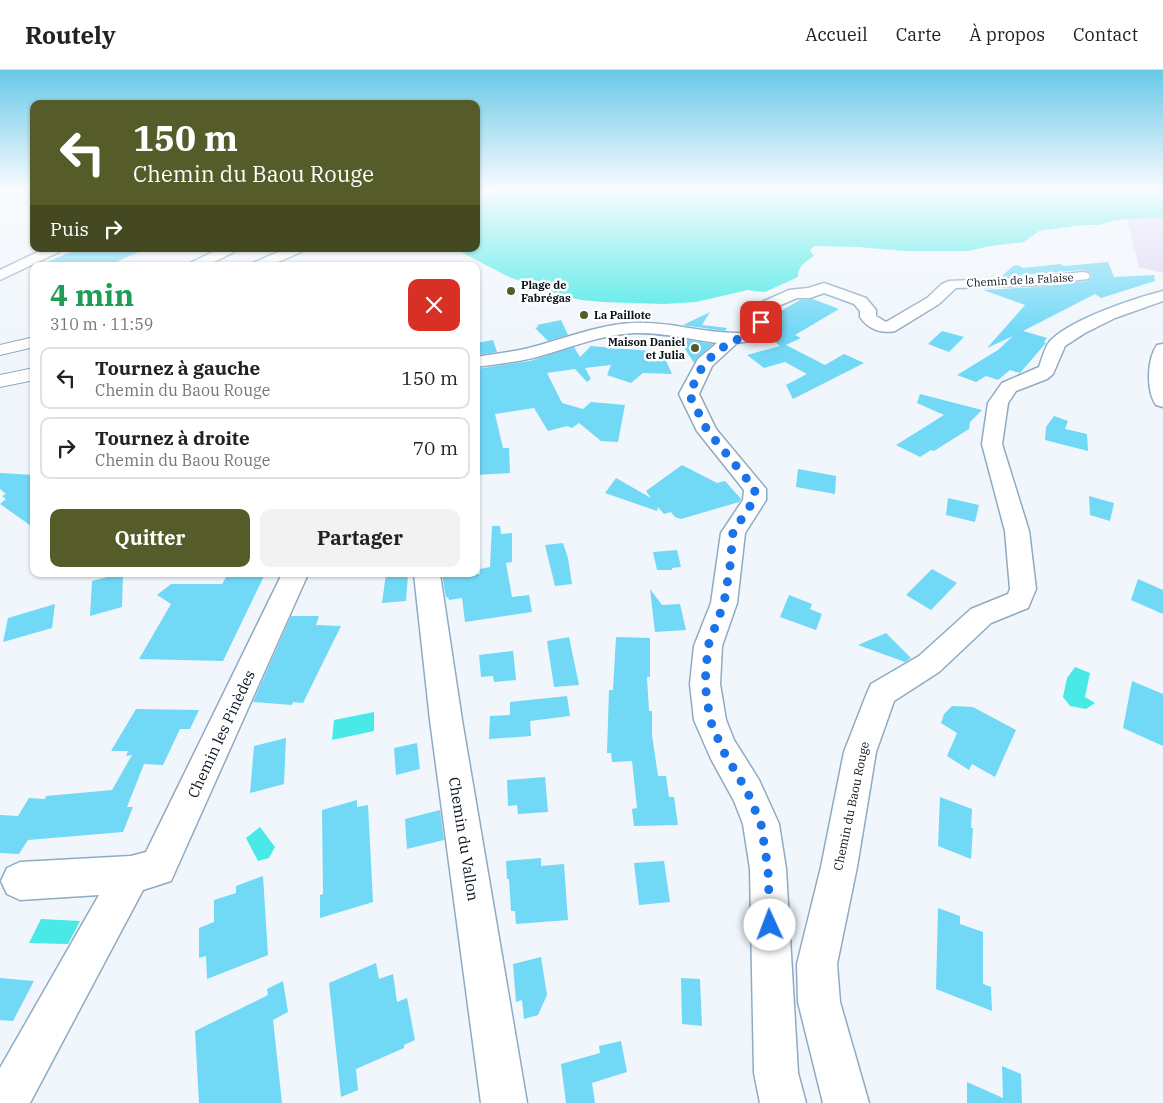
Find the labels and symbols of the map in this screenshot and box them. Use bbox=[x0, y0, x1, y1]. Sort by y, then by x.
street label: Chemin de la Falaise bbox=[966, 270, 1074, 290]
place label: Plage de Fabrégas bbox=[521, 278, 571, 305]
marker: Plage de Fabrégas bbox=[505, 285, 517, 297]
pin bbox=[740, 301, 782, 343]
place label: La Paillote bbox=[594, 308, 651, 322]
marker: La Paillote bbox=[578, 309, 590, 321]
place label: Maison Daniel et Julia bbox=[608, 335, 685, 362]
marker: Maison Daniel et Julia bbox=[689, 342, 701, 354]
street label: Chemin les Pinèdes bbox=[183, 667, 259, 801]
street label: Chemin du Baou Rouge bbox=[830, 740, 872, 872]
street label: Chemin du Vallon bbox=[445, 776, 483, 903]
position arrow bbox=[743, 898, 795, 950]

